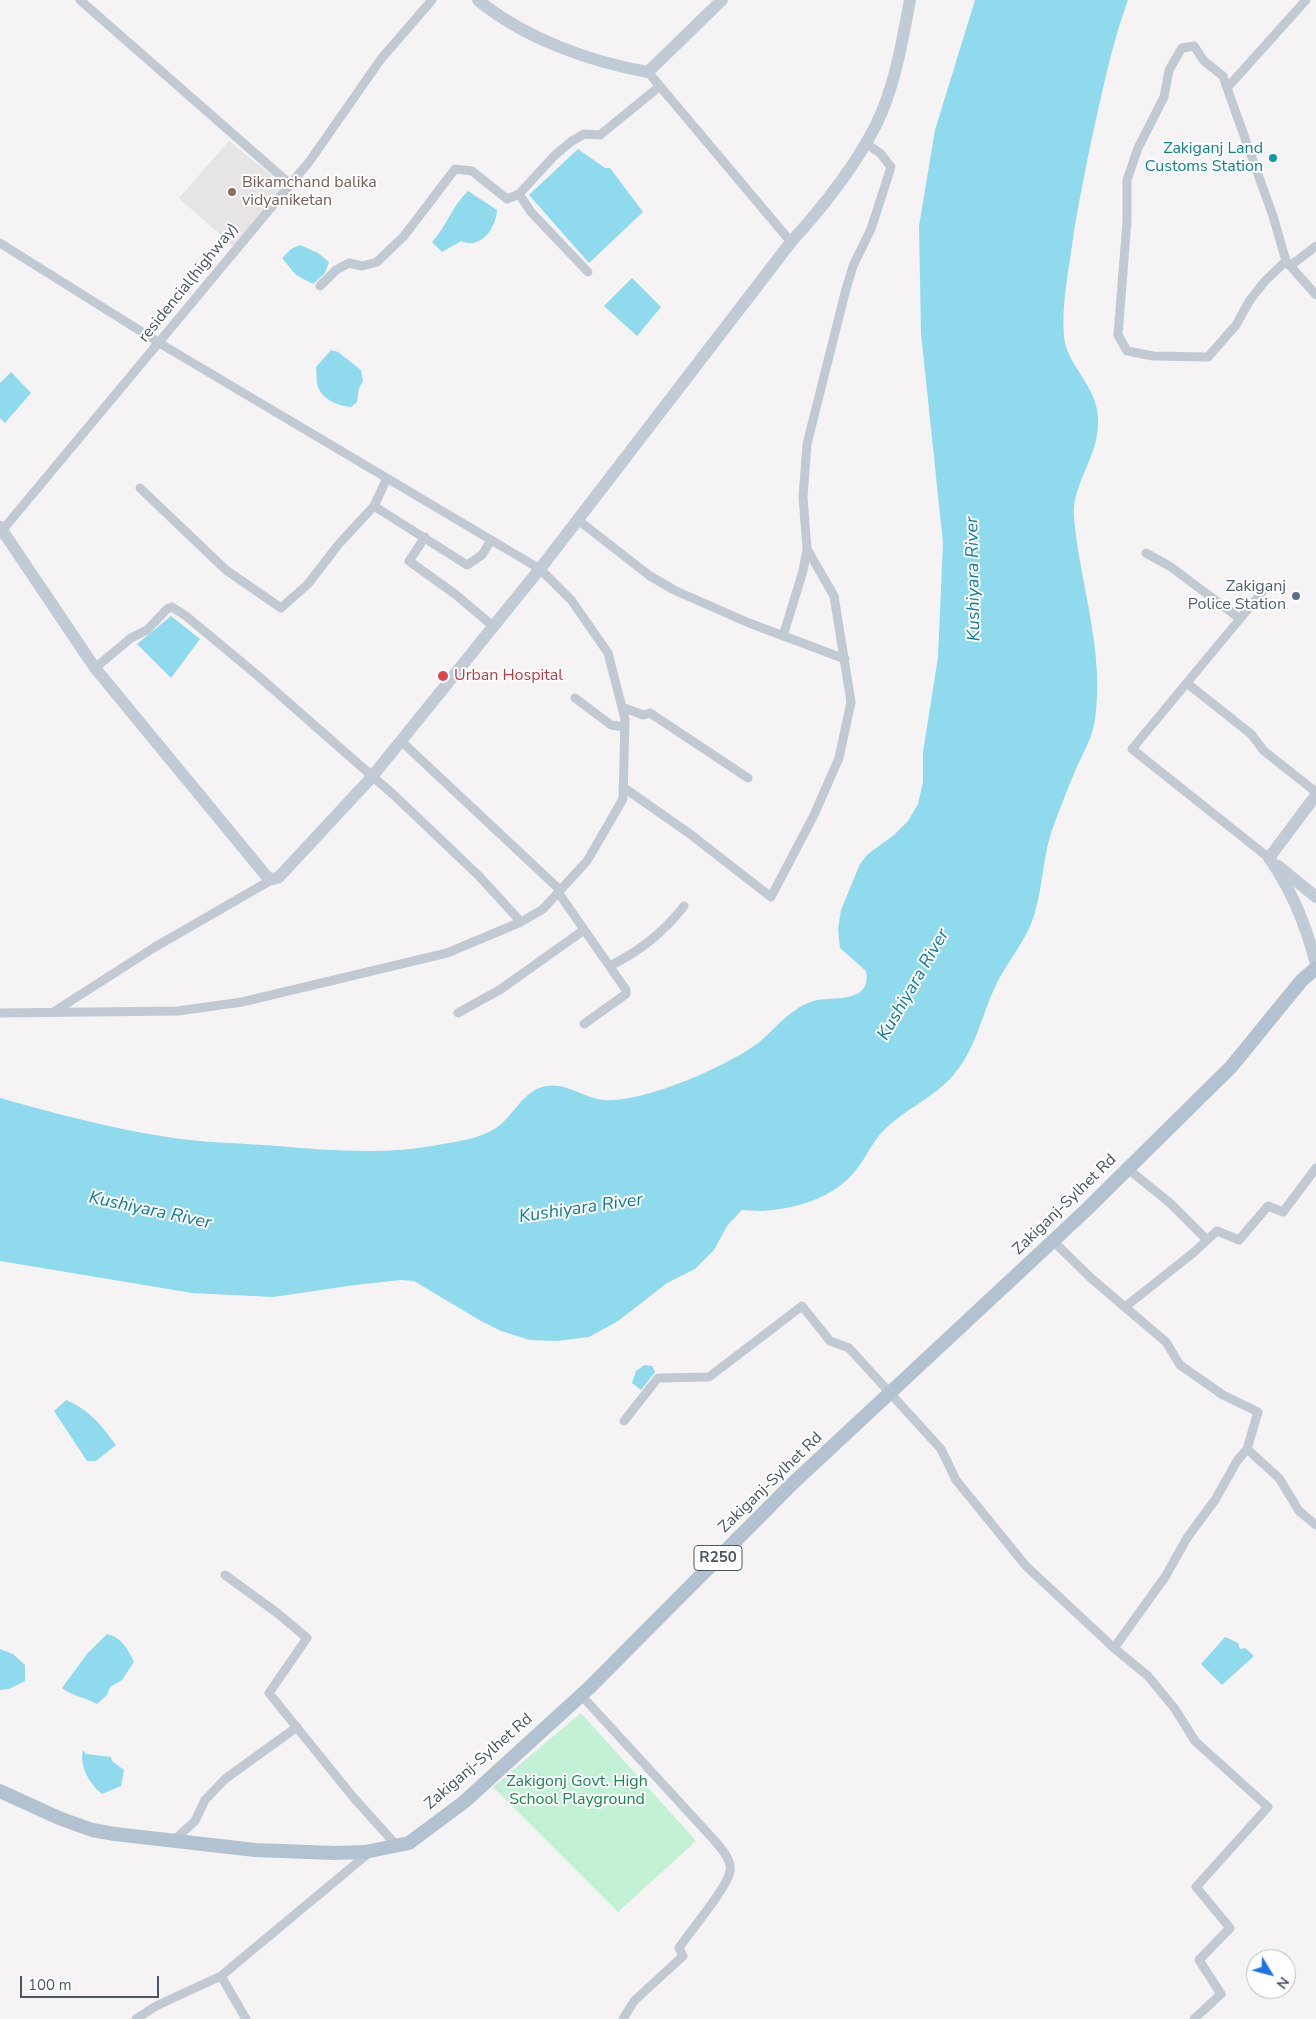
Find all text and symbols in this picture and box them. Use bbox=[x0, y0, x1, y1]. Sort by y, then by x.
place label: Zakiganj Land Customs Station bbox=[1145, 139, 1263, 177]
marker: Zakiganj Land Customs Station bbox=[1267, 152, 1279, 164]
place label: Bikamchand balika vidyaniketan bbox=[242, 173, 377, 211]
marker: Bikamchand balika vidyaniketan bbox=[226, 186, 238, 198]
street label: residencial(highway) bbox=[135, 219, 243, 347]
water label: Kushiyara River bbox=[962, 516, 986, 642]
place label: Zakiganj Police Station bbox=[1188, 577, 1286, 615]
marker: Zakiganj Police Station bbox=[1290, 590, 1302, 602]
place label: Urban Hospital bbox=[454, 666, 563, 686]
marker: Urban Hospital bbox=[436, 669, 450, 683]
water label: Kushiyara River bbox=[873, 926, 955, 1044]
street label: Zakiganj-Sylhet Rd bbox=[1009, 1151, 1121, 1259]
water label: Kushiyara River bbox=[87, 1187, 213, 1235]
water label: Kushiyara River bbox=[518, 1190, 644, 1228]
street label: Zakiganj-Sylhet Rd bbox=[715, 1429, 827, 1537]
road number: R250 bbox=[694, 1546, 742, 1570]
street label: Zakiganj-Sylhet Rd bbox=[421, 1710, 537, 1814]
park label: Zakigonj Govt. High School Playground bbox=[506, 1772, 648, 1810]
north arrow bbox=[1246, 1949, 1296, 1999]
scale bar bbox=[22, 1966, 161, 1998]
text: N bbox=[1272, 1973, 1293, 1993]
text: 100 m bbox=[28, 1975, 72, 1995]

